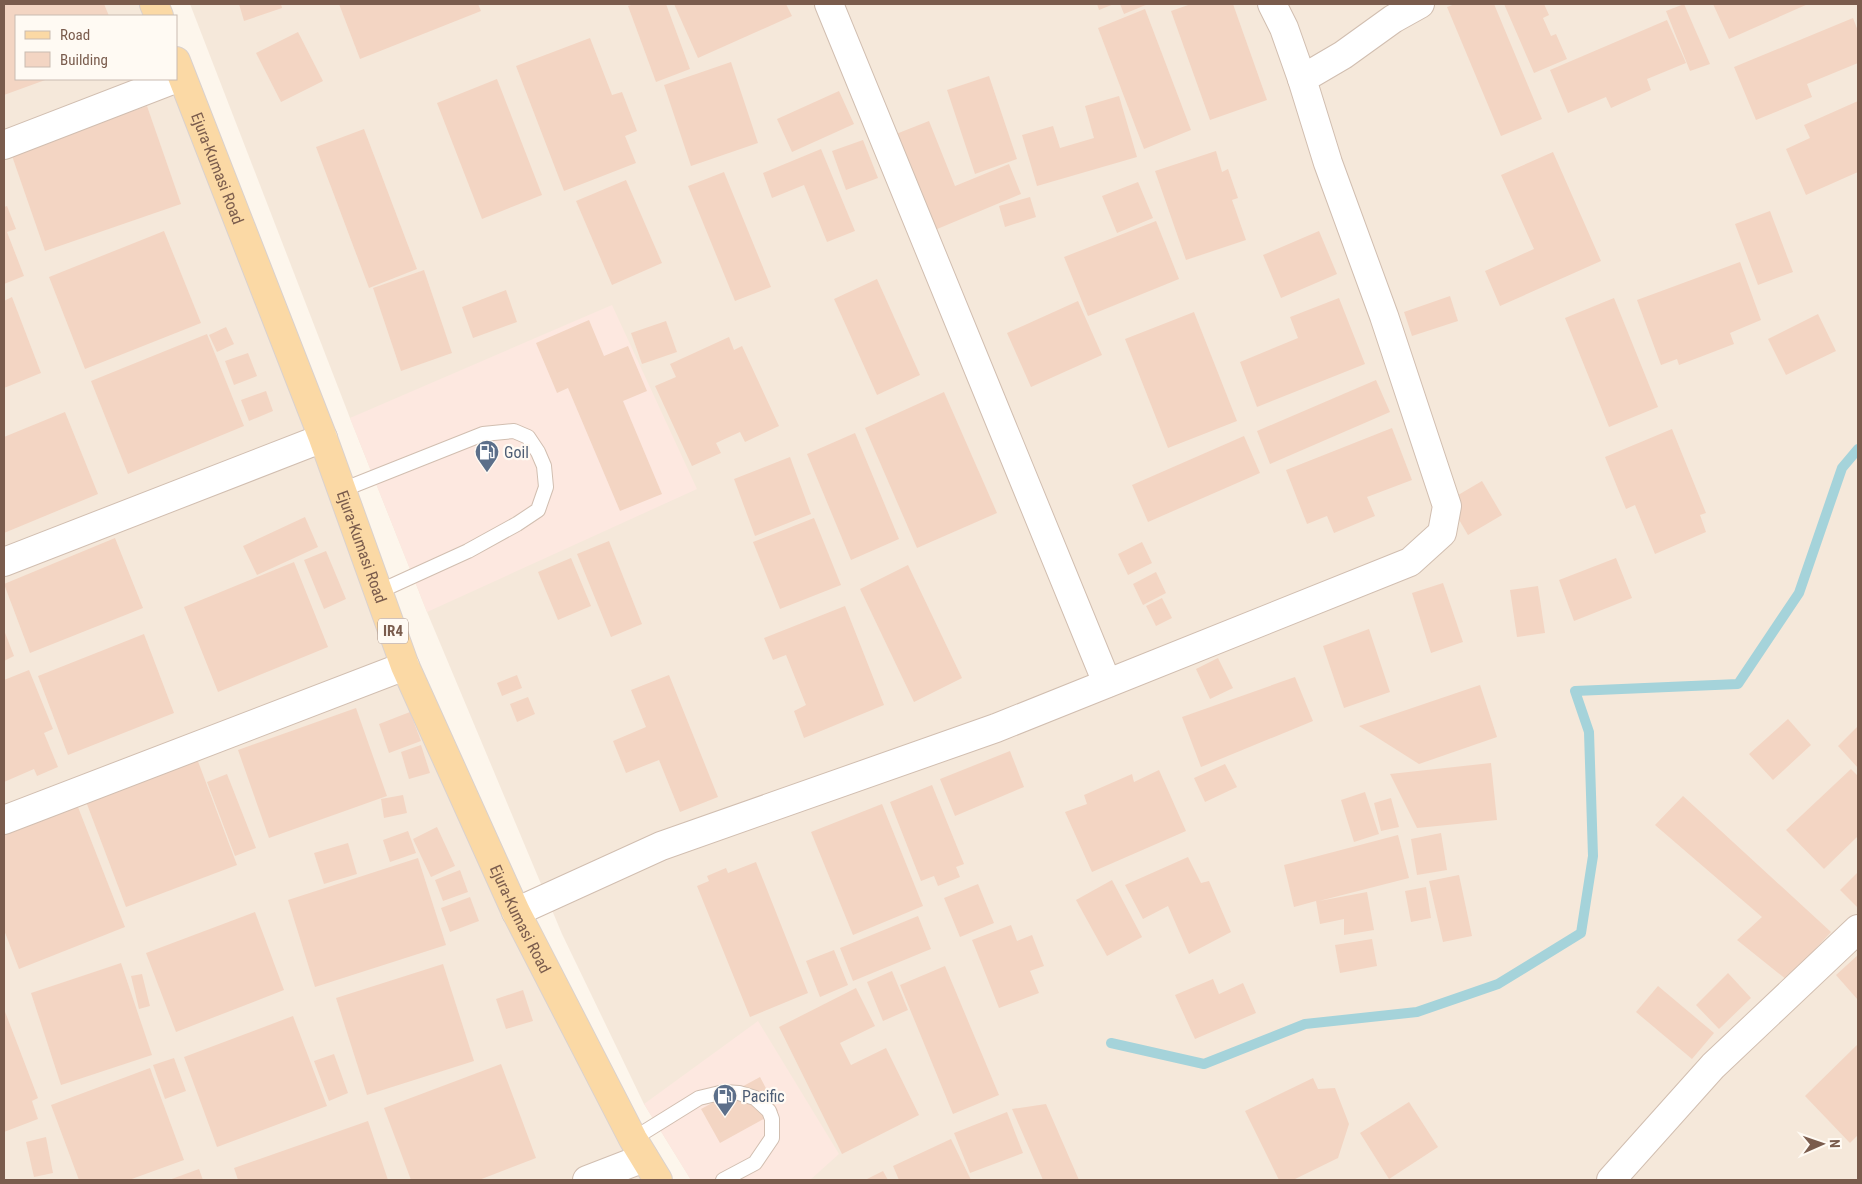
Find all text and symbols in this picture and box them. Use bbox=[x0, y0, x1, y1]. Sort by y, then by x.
legend bbox=[15, 15, 178, 80]
text: Road bbox=[60, 26, 90, 44]
text: Building bbox=[60, 51, 108, 69]
street label: Ejura-Kumasi Road bbox=[187, 110, 248, 227]
fuel station icon: Goil bbox=[474, 439, 500, 473]
place label: Goil bbox=[504, 443, 529, 462]
street label: Ejura-Kumasi Road bbox=[333, 488, 391, 606]
road number: IR4 bbox=[378, 618, 408, 644]
street label: Ejura-Kumasi Road bbox=[486, 862, 555, 976]
fuel station icon: Pacific bbox=[712, 1083, 738, 1117]
place label: Pacific bbox=[742, 1087, 785, 1106]
north arrow bbox=[1797, 1119, 1847, 1169]
text: N bbox=[1827, 1139, 1843, 1148]

